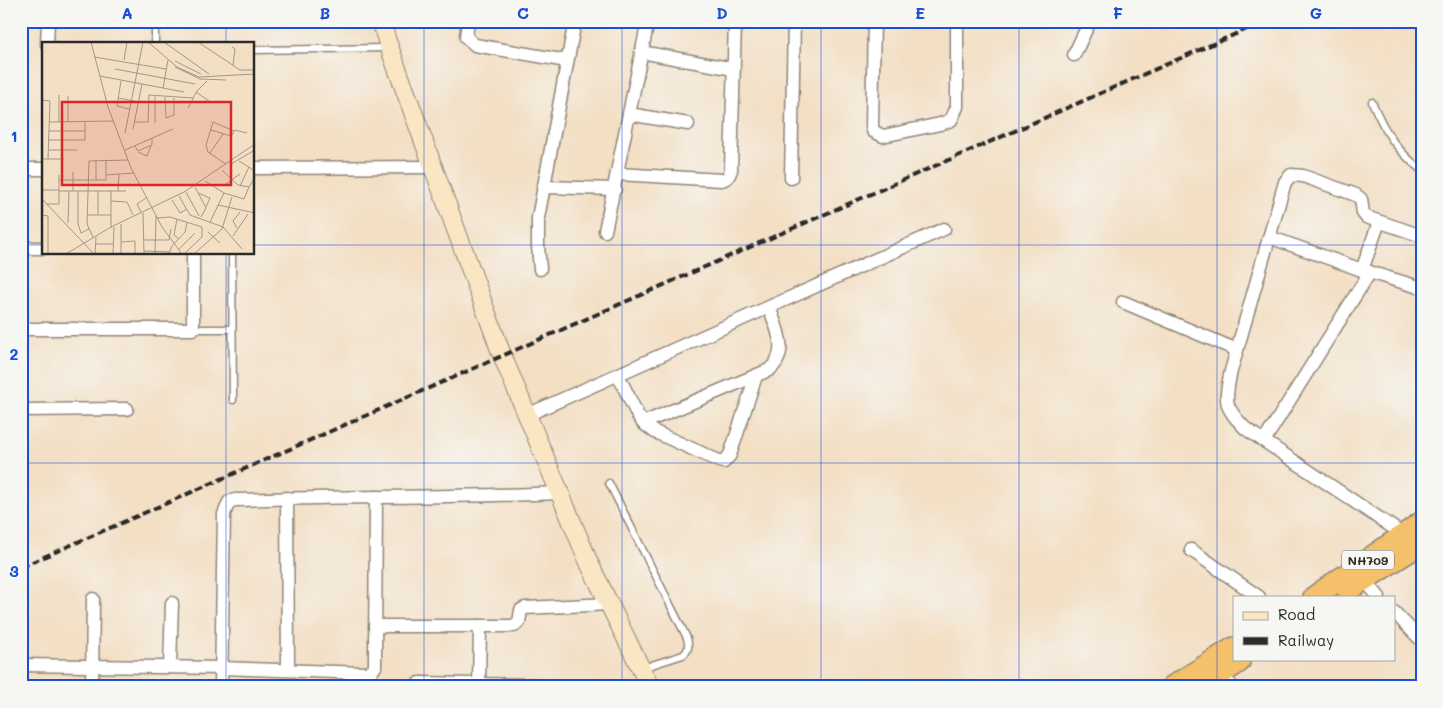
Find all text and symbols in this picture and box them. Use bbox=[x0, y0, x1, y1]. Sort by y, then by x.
text: A bbox=[121, 2, 133, 23]
text: B bbox=[320, 2, 330, 23]
text: C bbox=[517, 2, 529, 23]
text: D bbox=[716, 2, 728, 23]
text: E bbox=[915, 2, 925, 23]
text: F bbox=[1113, 2, 1123, 23]
text: G bbox=[1310, 2, 1322, 23]
inset map bbox=[42, 42, 255, 255]
text: 1 bbox=[10, 125, 18, 146]
text: 2 bbox=[10, 343, 19, 364]
road number: NH709 bbox=[1342, 550, 1394, 570]
text: 3 bbox=[9, 560, 19, 581]
legend bbox=[1233, 596, 1396, 660]
text: Road bbox=[1278, 604, 1315, 624]
text: Railway bbox=[1278, 630, 1334, 650]

